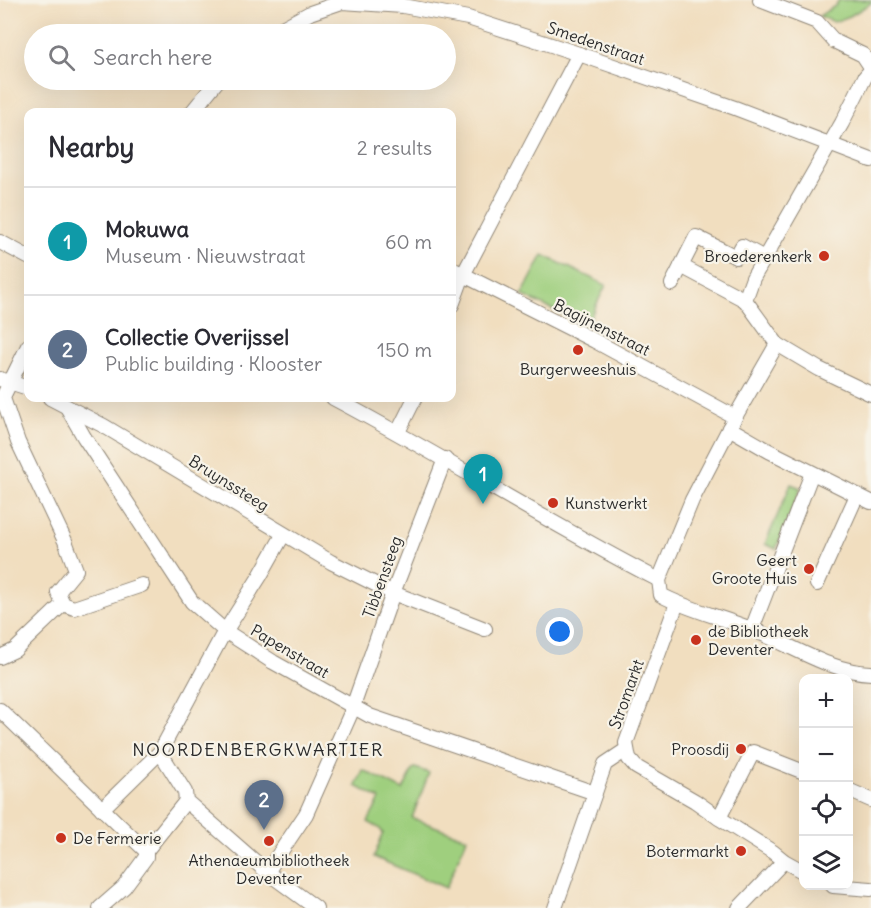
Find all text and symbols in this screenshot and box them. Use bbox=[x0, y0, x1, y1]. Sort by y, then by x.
street label: Smedenstraat bbox=[545, 17, 648, 69]
search box bbox=[24, 24, 456, 90]
icon: search bbox=[45, 41, 78, 74]
text: Search here bbox=[93, 43, 212, 71]
text: Nearby bbox=[48, 131, 134, 164]
text: 2 results bbox=[357, 135, 432, 160]
text: Mokuwa bbox=[105, 215, 189, 243]
text: 1 bbox=[64, 229, 71, 254]
text: 60 m bbox=[385, 229, 432, 254]
text: Museum · Nieuwstraat bbox=[105, 243, 306, 268]
place label: Broederenkerk bbox=[704, 246, 812, 266]
marker: Broederenkerk bbox=[817, 249, 831, 263]
street label: Bagijnenstraat bbox=[550, 294, 654, 360]
text: Collectie Overijssel bbox=[105, 323, 289, 351]
text: 2 bbox=[62, 337, 73, 362]
text: 150 m bbox=[377, 337, 432, 362]
marker: Burgerweeshuis bbox=[571, 343, 585, 357]
text: Public building · Klooster bbox=[105, 351, 322, 376]
place label: Burgerweeshuis bbox=[520, 359, 636, 379]
street label: Bruynssteeg bbox=[185, 451, 273, 515]
pin: 1 bbox=[464, 454, 502, 504]
place label: Kunstwerkt bbox=[565, 493, 648, 513]
marker: Kunstwerkt bbox=[546, 496, 560, 510]
street label: Tibbensteeg bbox=[358, 533, 406, 621]
place label: Geert Groote Huis bbox=[712, 550, 798, 588]
marker: Geert Groote Huis bbox=[802, 562, 816, 576]
your location bbox=[545, 617, 574, 646]
street label: Papenstraat bbox=[247, 620, 333, 683]
place label: de Bibliotheek Deventer bbox=[708, 621, 809, 659]
marker: de Bibliotheek Deventer bbox=[689, 633, 703, 647]
street label: Stromarkt bbox=[604, 656, 648, 732]
map controls bbox=[799, 674, 853, 890]
button: + bbox=[799, 674, 853, 728]
button: − bbox=[799, 728, 853, 782]
district label: NOORDENBERGKWARTIER bbox=[132, 738, 384, 761]
place label: Proosdij bbox=[671, 739, 729, 759]
marker: Proosdij bbox=[734, 742, 748, 756]
pin: 2 bbox=[244, 780, 284, 830]
button: locate bbox=[799, 782, 853, 836]
place label: De Fermerie bbox=[73, 828, 162, 848]
marker: De Fermerie bbox=[54, 831, 68, 845]
marker: Athenaeumbibliotheek Deventer bbox=[262, 834, 276, 848]
button: layers bbox=[799, 836, 853, 890]
place label: Botermarkt bbox=[646, 841, 730, 861]
marker: Botermarkt bbox=[734, 844, 748, 858]
place label: Athenaeumbibliotheek Deventer bbox=[188, 850, 350, 888]

